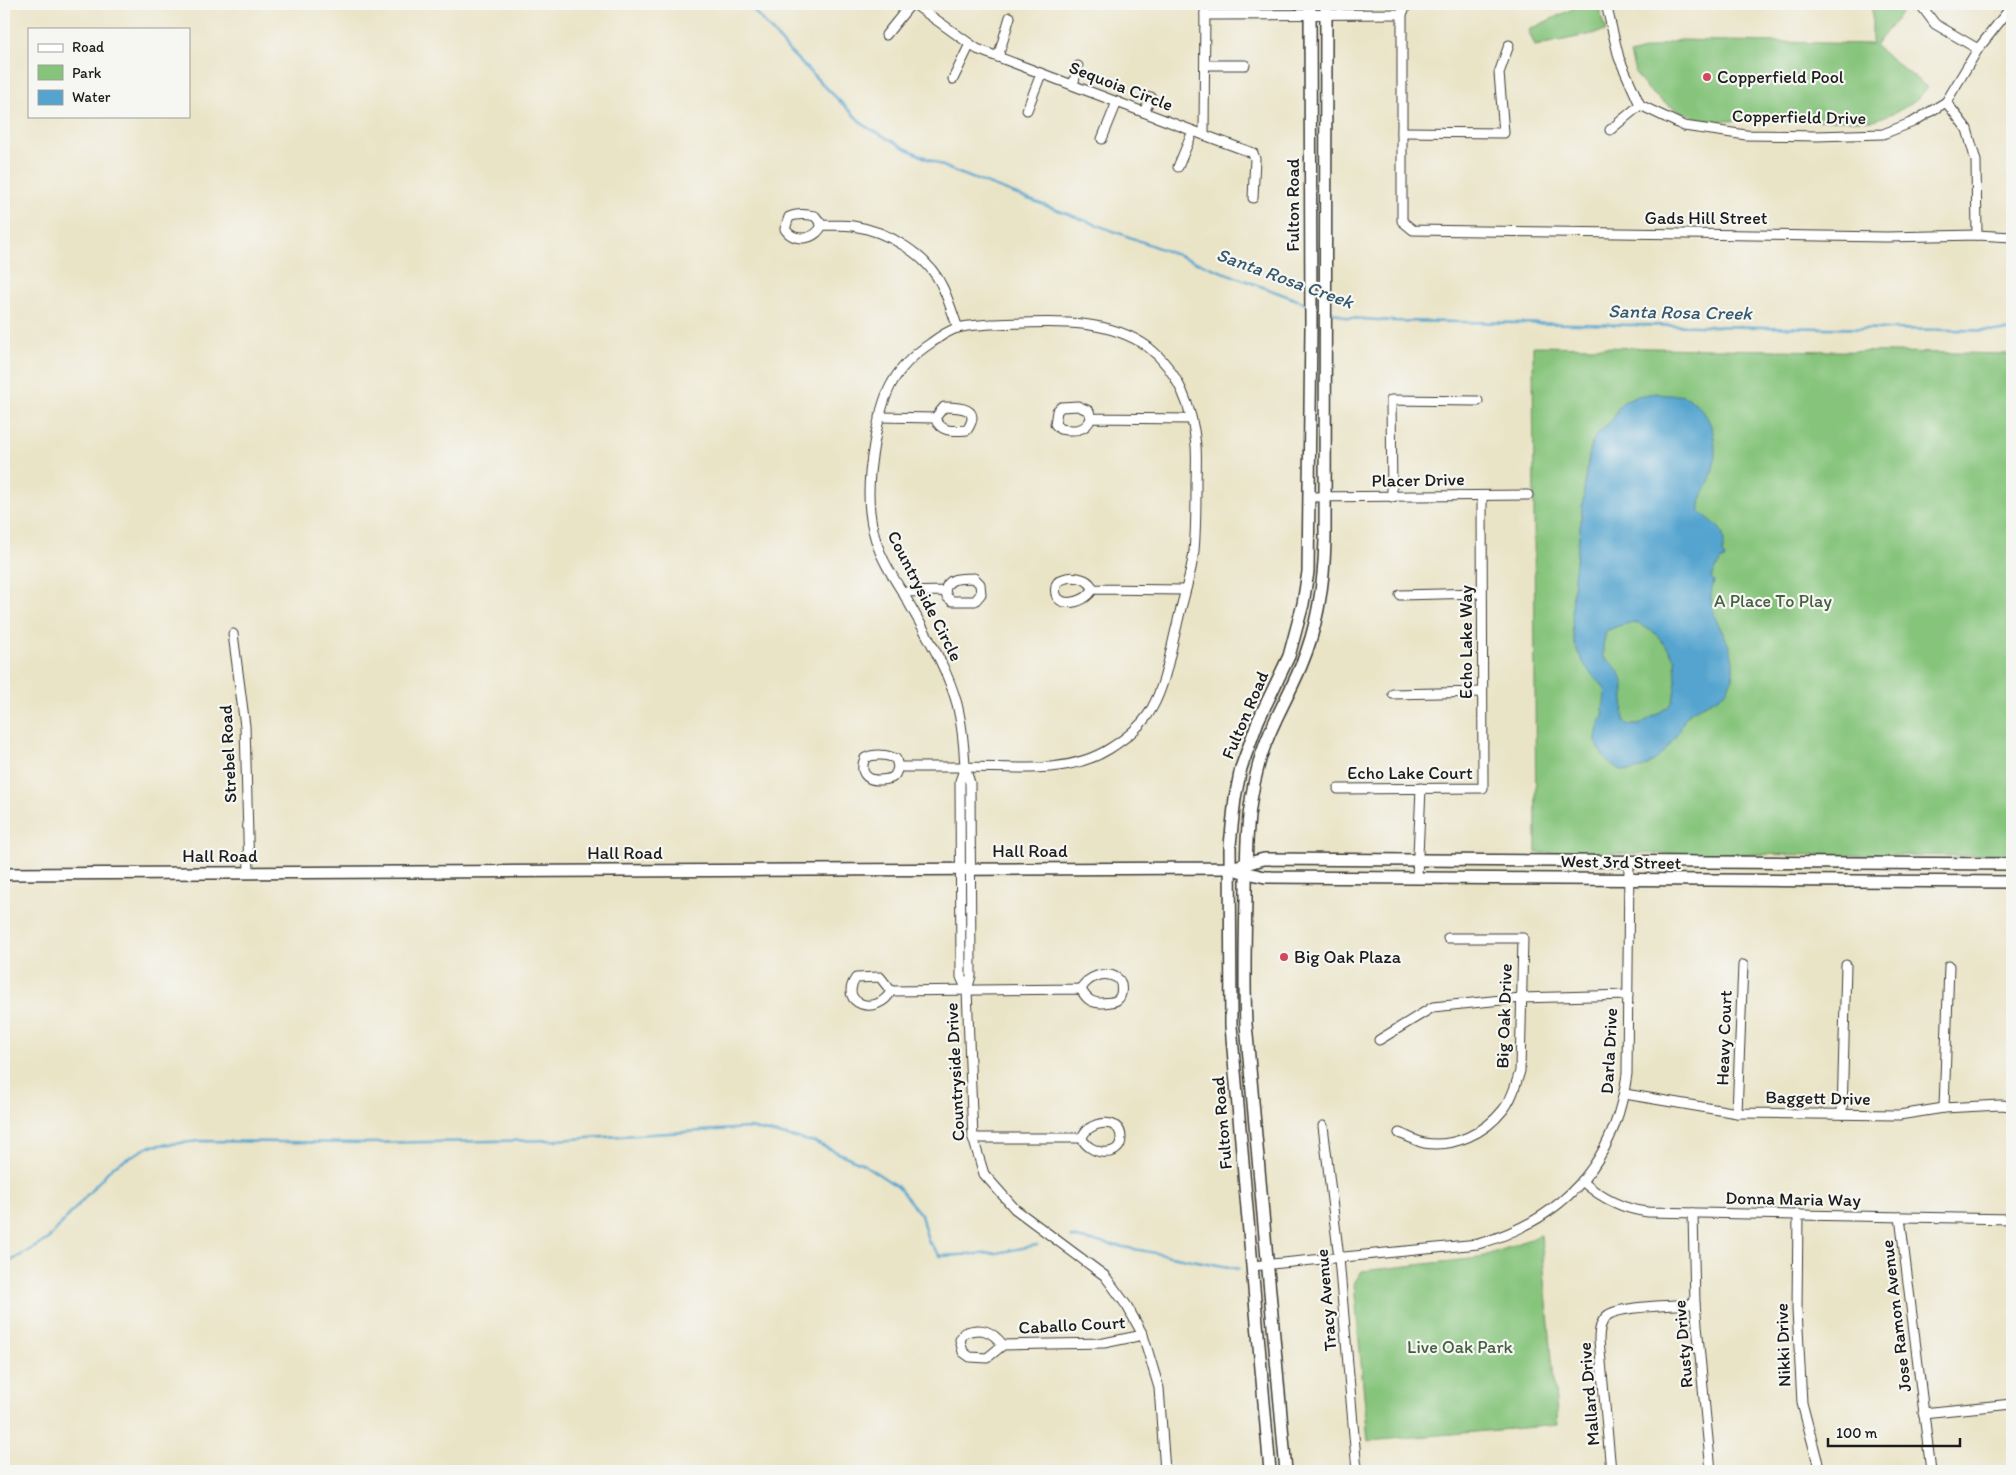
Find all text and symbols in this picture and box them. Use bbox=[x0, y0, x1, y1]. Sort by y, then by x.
legend bbox=[28, 28, 190, 118]
text: Road bbox=[72, 38, 105, 56]
street label: Sequoia Circle bbox=[1066, 56, 1176, 116]
text: Park bbox=[72, 64, 102, 82]
place label: Copperfield Pool bbox=[1717, 66, 1844, 88]
marker: Copperfield Pool bbox=[1701, 71, 1713, 83]
text: Water bbox=[72, 88, 111, 106]
street label: Copperfield Drive bbox=[1732, 105, 1866, 129]
street label: Fulton Road bbox=[1282, 158, 1304, 252]
street label: Gads Hill Street bbox=[1645, 207, 1768, 229]
water label: Santa Rosa Creek bbox=[1213, 243, 1358, 314]
water label: Santa Rosa Creek bbox=[1608, 299, 1753, 325]
street label: Placer Drive bbox=[1371, 468, 1465, 492]
street label: Countryside Circle bbox=[883, 527, 967, 665]
street label: Echo Lake Way bbox=[1455, 585, 1477, 699]
park label: A Place To Play bbox=[1714, 590, 1832, 612]
street label: Fulton Road bbox=[1217, 668, 1273, 762]
street label: Strebel Road bbox=[214, 704, 242, 804]
street label: Echo Lake Court bbox=[1347, 762, 1473, 784]
street label: Hall Road bbox=[992, 840, 1068, 862]
street label: Hall Road bbox=[587, 842, 663, 864]
street label: Hall Road bbox=[182, 845, 258, 867]
street label: West 3rd Street bbox=[1560, 850, 1682, 874]
place label: Big Oak Plaza bbox=[1294, 946, 1402, 968]
marker: Big Oak Plaza bbox=[1278, 951, 1290, 963]
street label: Big Oak Drive bbox=[1491, 963, 1517, 1069]
street label: Heavy Court bbox=[1711, 990, 1737, 1086]
street label: Countryside Drive bbox=[940, 1002, 970, 1142]
street label: Darla Drive bbox=[1596, 1007, 1622, 1095]
street label: Fulton Road bbox=[1207, 1075, 1237, 1171]
street label: Baggett Drive bbox=[1765, 1086, 1871, 1110]
street label: Donna Maria Way bbox=[1725, 1187, 1861, 1211]
street label: Jose Ramon Avenue bbox=[1876, 1239, 1916, 1393]
street label: Tracy Avenue bbox=[1311, 1248, 1341, 1352]
street label: Rusty Drive bbox=[1668, 1299, 1698, 1389]
street label: Nikki Drive bbox=[1771, 1303, 1795, 1387]
street label: Caballo Court bbox=[1018, 1311, 1126, 1339]
park label: Live Oak Park bbox=[1407, 1336, 1514, 1358]
street label: Mallard Drive bbox=[1574, 1341, 1604, 1447]
scale bar bbox=[1828, 1415, 1961, 1447]
text: 100 m bbox=[1836, 1424, 1878, 1442]

